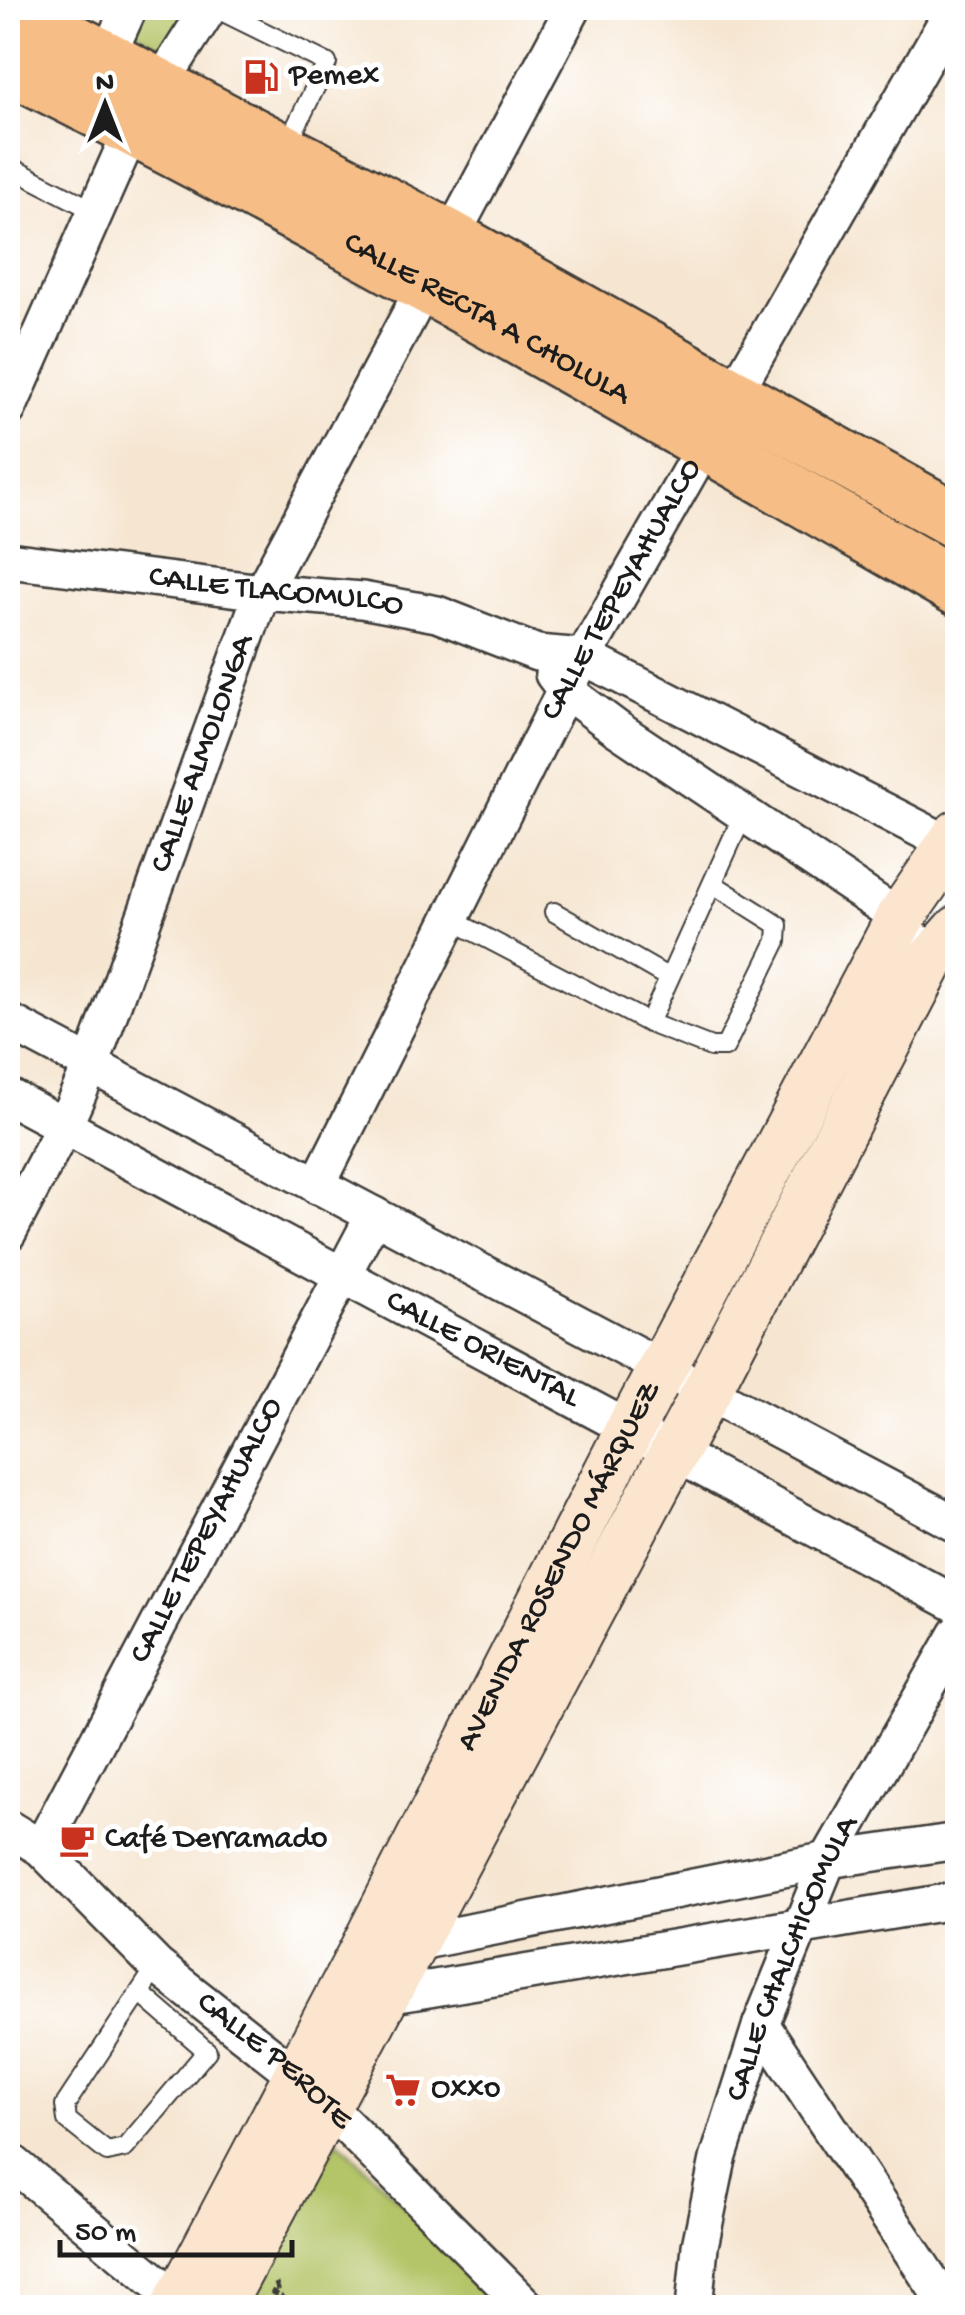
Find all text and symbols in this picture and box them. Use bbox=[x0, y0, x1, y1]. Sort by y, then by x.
north arrow bbox=[55, 55, 155, 155]
fuel station icon: Pemex bbox=[242, 58, 280, 96]
place label: Pemex bbox=[288, 58, 379, 96]
text: N bbox=[96, 68, 114, 101]
street label: CALLE RECTA A CHOLULA bbox=[337, 224, 638, 416]
street label: CALLE TEPEYAHUALCO bbox=[534, 452, 712, 727]
street label: CALLE TLACOMULCO bbox=[147, 559, 406, 626]
street label: CALLE ALMOLONGA bbox=[143, 628, 264, 878]
street label: CALLE ORIENTAL bbox=[379, 1283, 587, 1418]
street label: AVENIDA ROSENDO MÁRQUEZ bbox=[449, 1374, 671, 1758]
street label: CALLE TEPEYAHUALCO bbox=[122, 1392, 293, 1670]
street label: CALLE CHALCHICOMULA bbox=[719, 1808, 869, 2106]
cafe icon: Café Derramado bbox=[58, 1821, 96, 1859]
place label: Café Derramado bbox=[105, 1821, 328, 1859]
street label: CALLE PEROTE bbox=[188, 1985, 360, 2139]
supermarket icon: Oxxo bbox=[384, 2071, 422, 2109]
place label: Oxxo bbox=[431, 2071, 501, 2109]
scale bar bbox=[60, 2195, 292, 2257]
text: 50 m bbox=[75, 2217, 136, 2252]

